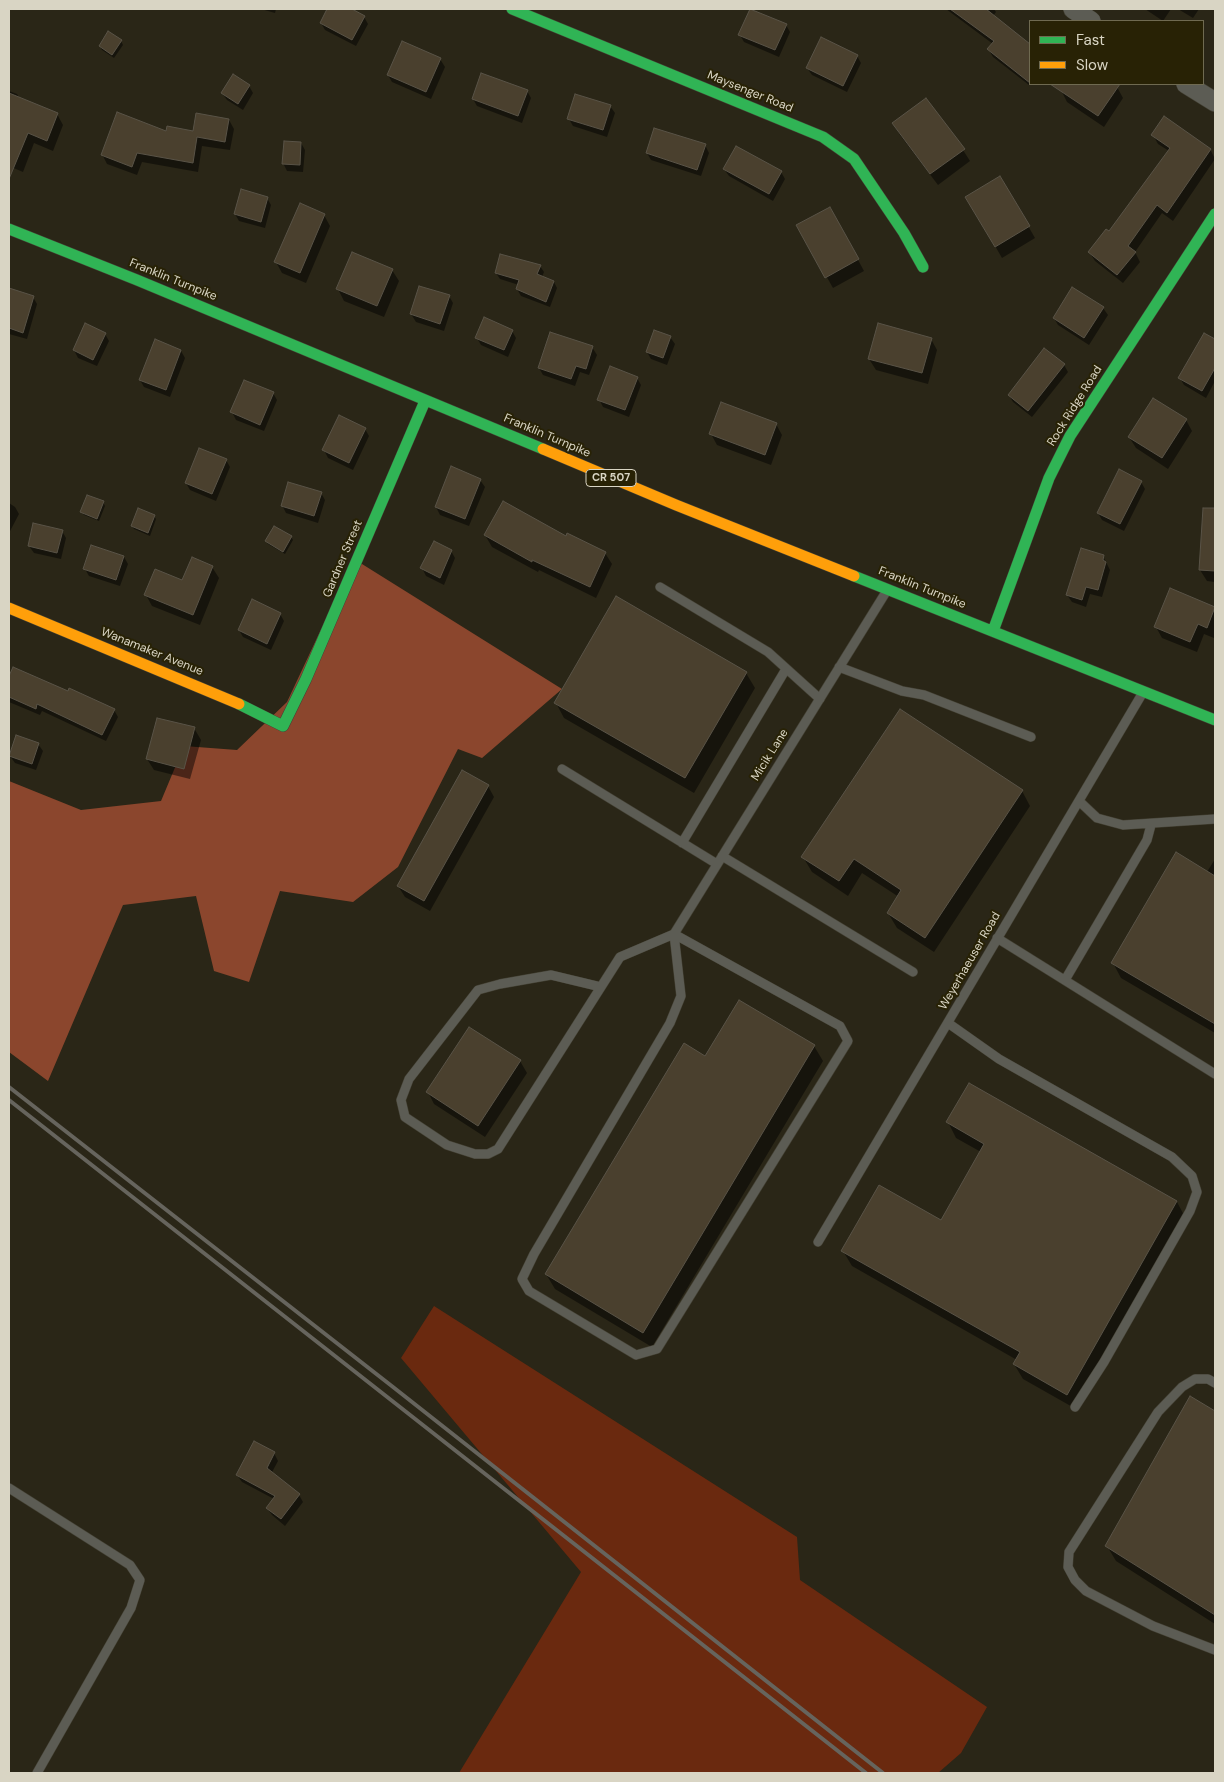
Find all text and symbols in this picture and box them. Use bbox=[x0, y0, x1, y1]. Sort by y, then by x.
legend bbox=[1029, 20, 1204, 85]
text: Fast bbox=[1076, 30, 1105, 50]
text: Slow bbox=[1076, 55, 1108, 75]
street label: Maysenger Road bbox=[705, 68, 795, 116]
street label: Franklin Turnpike bbox=[127, 256, 219, 304]
street label: Rock Ridge Road bbox=[1045, 363, 1105, 449]
street label: Franklin Turnpike bbox=[501, 411, 593, 461]
road number: CR 507 bbox=[586, 469, 636, 486]
street label: Gardner Street bbox=[320, 518, 366, 600]
street label: Franklin Turnpike bbox=[876, 564, 968, 612]
street label: Wanamaker Avenue bbox=[99, 625, 205, 679]
street label: Micik Lane bbox=[748, 726, 792, 784]
street label: Weyerhaeuser Road bbox=[936, 910, 1004, 1012]

